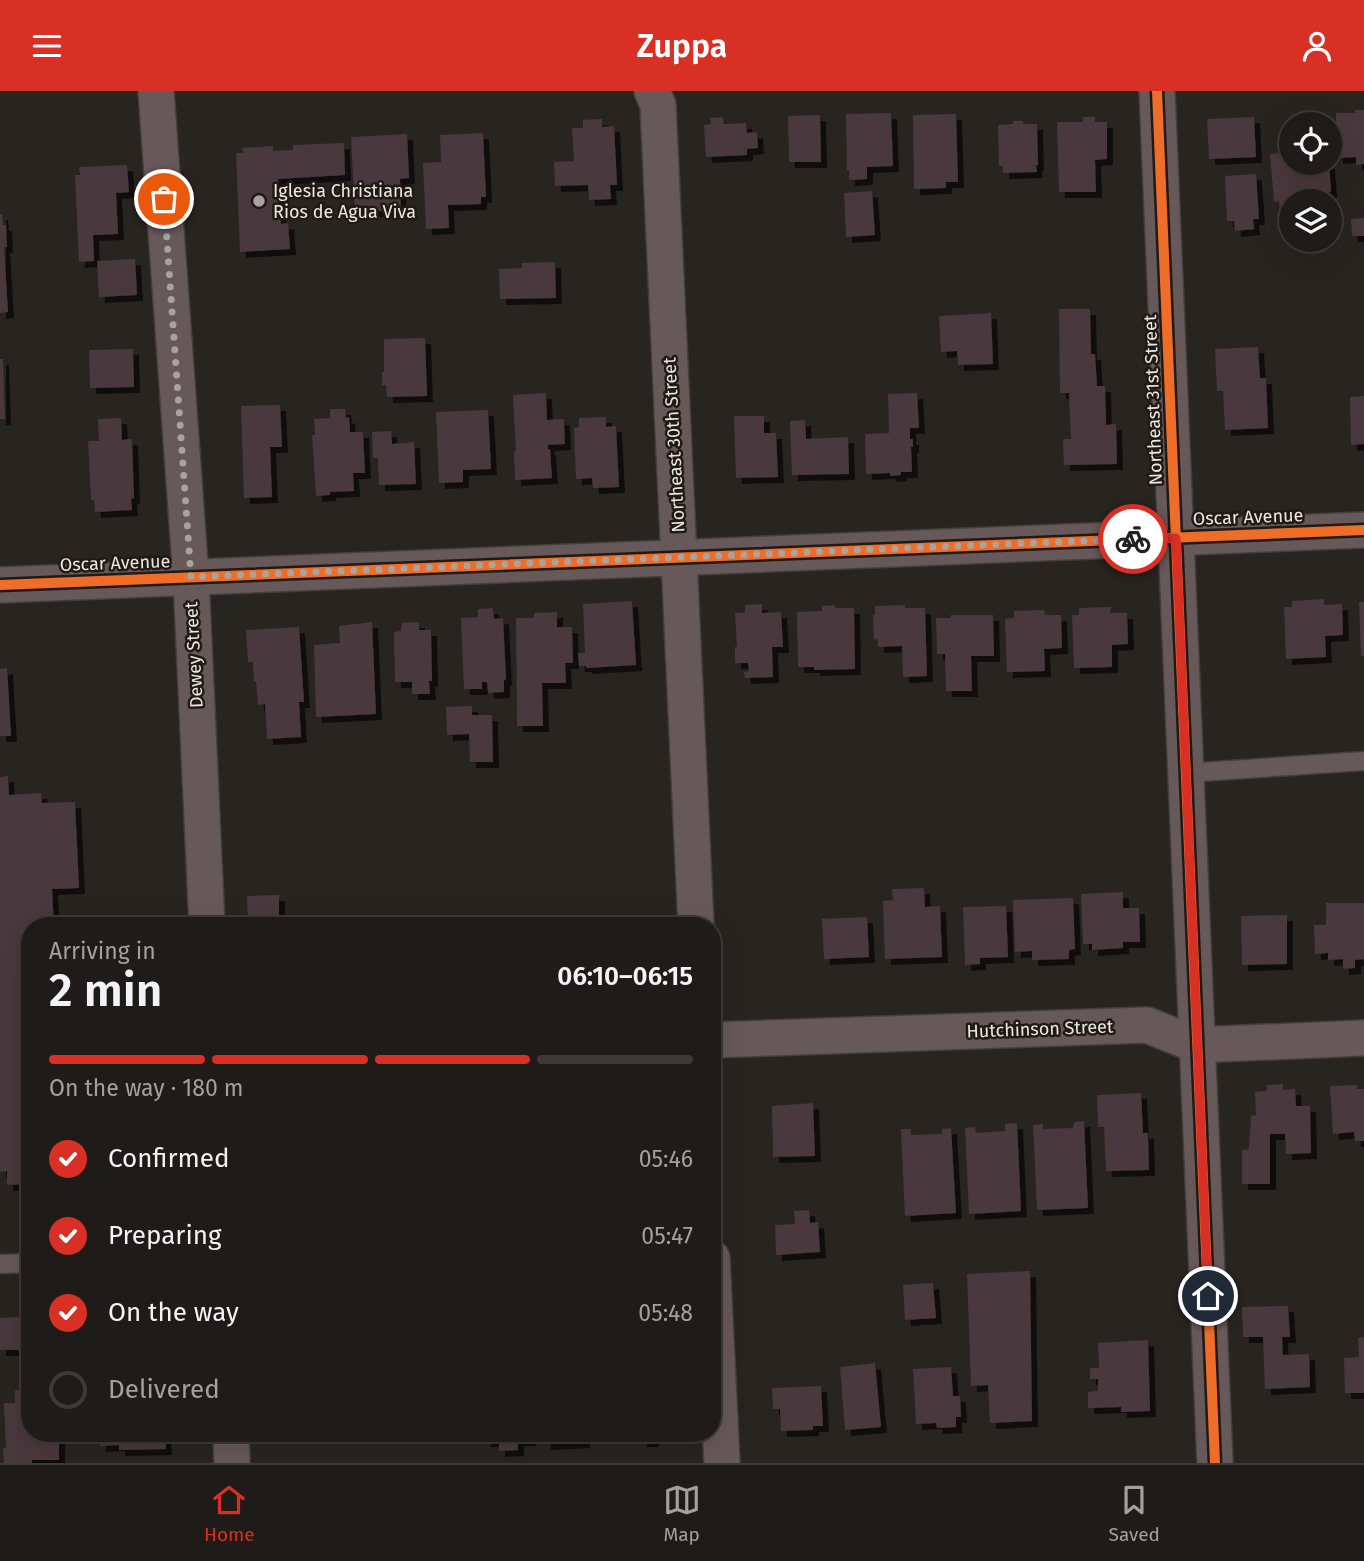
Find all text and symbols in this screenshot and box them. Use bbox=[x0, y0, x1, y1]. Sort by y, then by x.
icon: menu bbox=[28, 27, 66, 65]
text: Zuppa bbox=[637, 27, 727, 65]
icon: person bbox=[1298, 27, 1336, 65]
map controls bbox=[1279, 112, 1342, 252]
button: locate bbox=[1279, 112, 1342, 175]
pin bbox=[134, 169, 194, 229]
icon: bag bbox=[145, 180, 183, 218]
place label: Iglesia Christiana Rios de Agua Viva bbox=[273, 180, 416, 223]
button: layers bbox=[1279, 189, 1342, 252]
marker: Iglesia Christiana Rios de Agua Viva bbox=[251, 193, 267, 209]
street label: Northeast 31st Street bbox=[1139, 314, 1167, 486]
street label: Northeast 30th Street bbox=[658, 356, 690, 533]
courier bbox=[1098, 504, 1168, 574]
street label: Oscar Avenue bbox=[1192, 504, 1304, 530]
icon: bike bbox=[1114, 520, 1152, 558]
street label: Oscar Avenue bbox=[59, 550, 171, 576]
street label: Dewey Street bbox=[180, 601, 208, 709]
text: Arriving in bbox=[49, 937, 156, 965]
text: 06:10–06:15 bbox=[557, 961, 693, 992]
text: 2 min bbox=[49, 963, 162, 1018]
street label: Hutchinson Street bbox=[966, 1015, 1114, 1043]
text: On the way · 180 m bbox=[49, 1074, 244, 1102]
icon: check bbox=[49, 1140, 87, 1178]
text: Confirmed bbox=[108, 1143, 229, 1174]
text: 05:46 bbox=[639, 1145, 693, 1173]
icon: check bbox=[49, 1217, 87, 1255]
text: Preparing bbox=[108, 1220, 221, 1251]
text: 05:47 bbox=[641, 1222, 693, 1250]
pin bbox=[1178, 1266, 1238, 1326]
icon: home bbox=[1189, 1277, 1227, 1315]
icon: check bbox=[49, 1294, 87, 1332]
text: On the way bbox=[108, 1297, 239, 1328]
text: 05:48 bbox=[638, 1299, 693, 1327]
text: Delivered bbox=[108, 1374, 220, 1405]
tab: Home bbox=[204, 1481, 255, 1546]
tab: Map bbox=[663, 1481, 701, 1546]
tab: Saved bbox=[1109, 1481, 1160, 1546]

